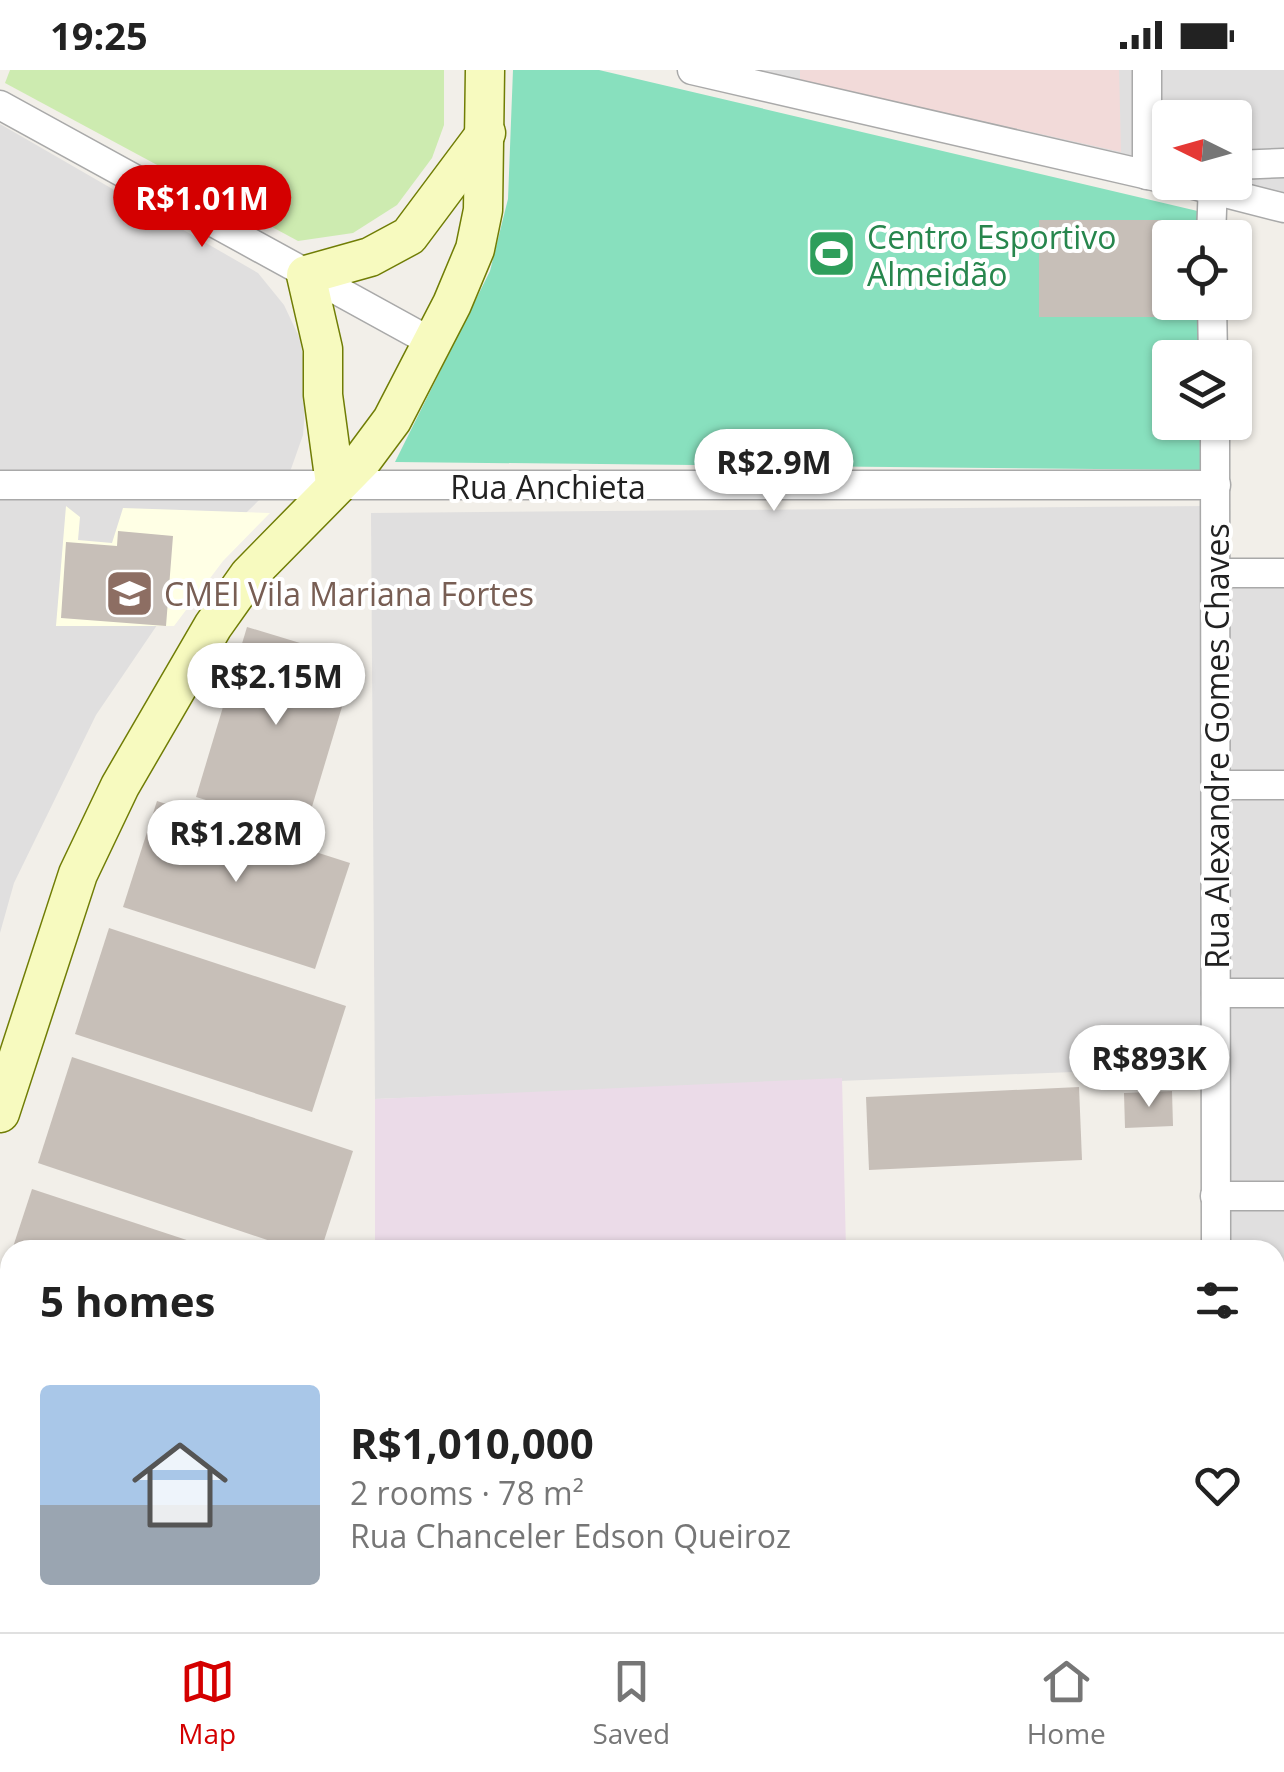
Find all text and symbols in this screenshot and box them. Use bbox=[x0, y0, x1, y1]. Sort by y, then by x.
text: 19:25 bbox=[50, 9, 148, 61]
north arrow bbox=[1152, 100, 1252, 200]
map controls bbox=[1152, 100, 1252, 440]
pin: R$1.01M bbox=[110, 165, 294, 250]
text: R$1.01M bbox=[135, 176, 269, 219]
place label: Centro Esportivo Almeidão bbox=[867, 215, 1116, 295]
button: locate bbox=[1152, 220, 1252, 320]
sports icon: Centro Esportivo Almeidão bbox=[806, 228, 858, 280]
button: layers bbox=[1152, 340, 1252, 440]
pin: R$2.9M bbox=[693, 429, 855, 514]
text: R$2.9M bbox=[716, 440, 832, 483]
street label: Rua Anchieta bbox=[450, 465, 646, 508]
street label: Rua Alexandre Gomes Chaves bbox=[1195, 523, 1238, 969]
school or university icon: CMEI Vila Mariana Fortes bbox=[103, 567, 155, 619]
place label: CMEI Vila Mariana Fortes bbox=[164, 572, 534, 615]
pin: R$2.15M bbox=[184, 643, 368, 728]
text: R$2.15M bbox=[209, 654, 343, 697]
pin: R$1.28M bbox=[144, 800, 328, 885]
text: R$1.28M bbox=[169, 811, 303, 854]
pin: R$893K bbox=[1068, 1025, 1230, 1110]
text: R$893K bbox=[1091, 1036, 1207, 1079]
text: 5 homes bbox=[40, 1272, 215, 1329]
icon: filters bbox=[1190, 1273, 1245, 1328]
text: R$1,010,000 bbox=[350, 1414, 594, 1471]
icon: home bbox=[120, 1425, 240, 1545]
icon: heart bbox=[1190, 1458, 1245, 1513]
text: 2 rooms · 78 m² bbox=[350, 1471, 584, 1514]
text: Rua Chanceler Edson Queiroz bbox=[350, 1514, 791, 1557]
tab: Map bbox=[178, 1654, 236, 1752]
tab: Saved bbox=[592, 1654, 670, 1752]
tab: Home bbox=[1027, 1654, 1106, 1752]

